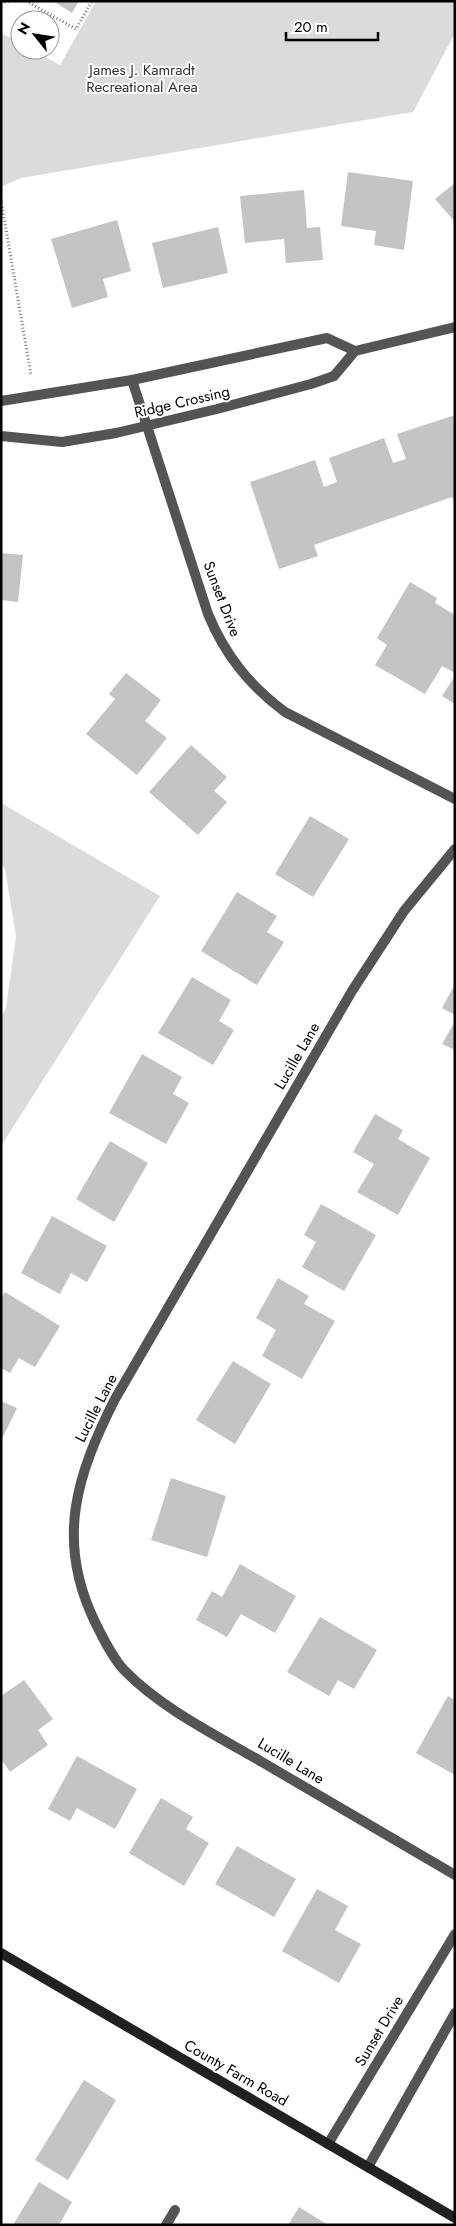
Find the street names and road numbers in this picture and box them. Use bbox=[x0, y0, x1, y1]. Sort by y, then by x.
street label: Ridge Crossing bbox=[132, 380, 232, 424]
street label: Sunset Drive bbox=[198, 558, 247, 640]
street label: Lucille Lane bbox=[269, 1018, 325, 1094]
street label: Lucille Lane bbox=[69, 1370, 123, 1446]
street label: Lucille Lane bbox=[254, 1732, 329, 1790]
street label: Sunset Drive bbox=[349, 1991, 409, 2071]
street label: County Farm Road bbox=[180, 2034, 292, 2112]

